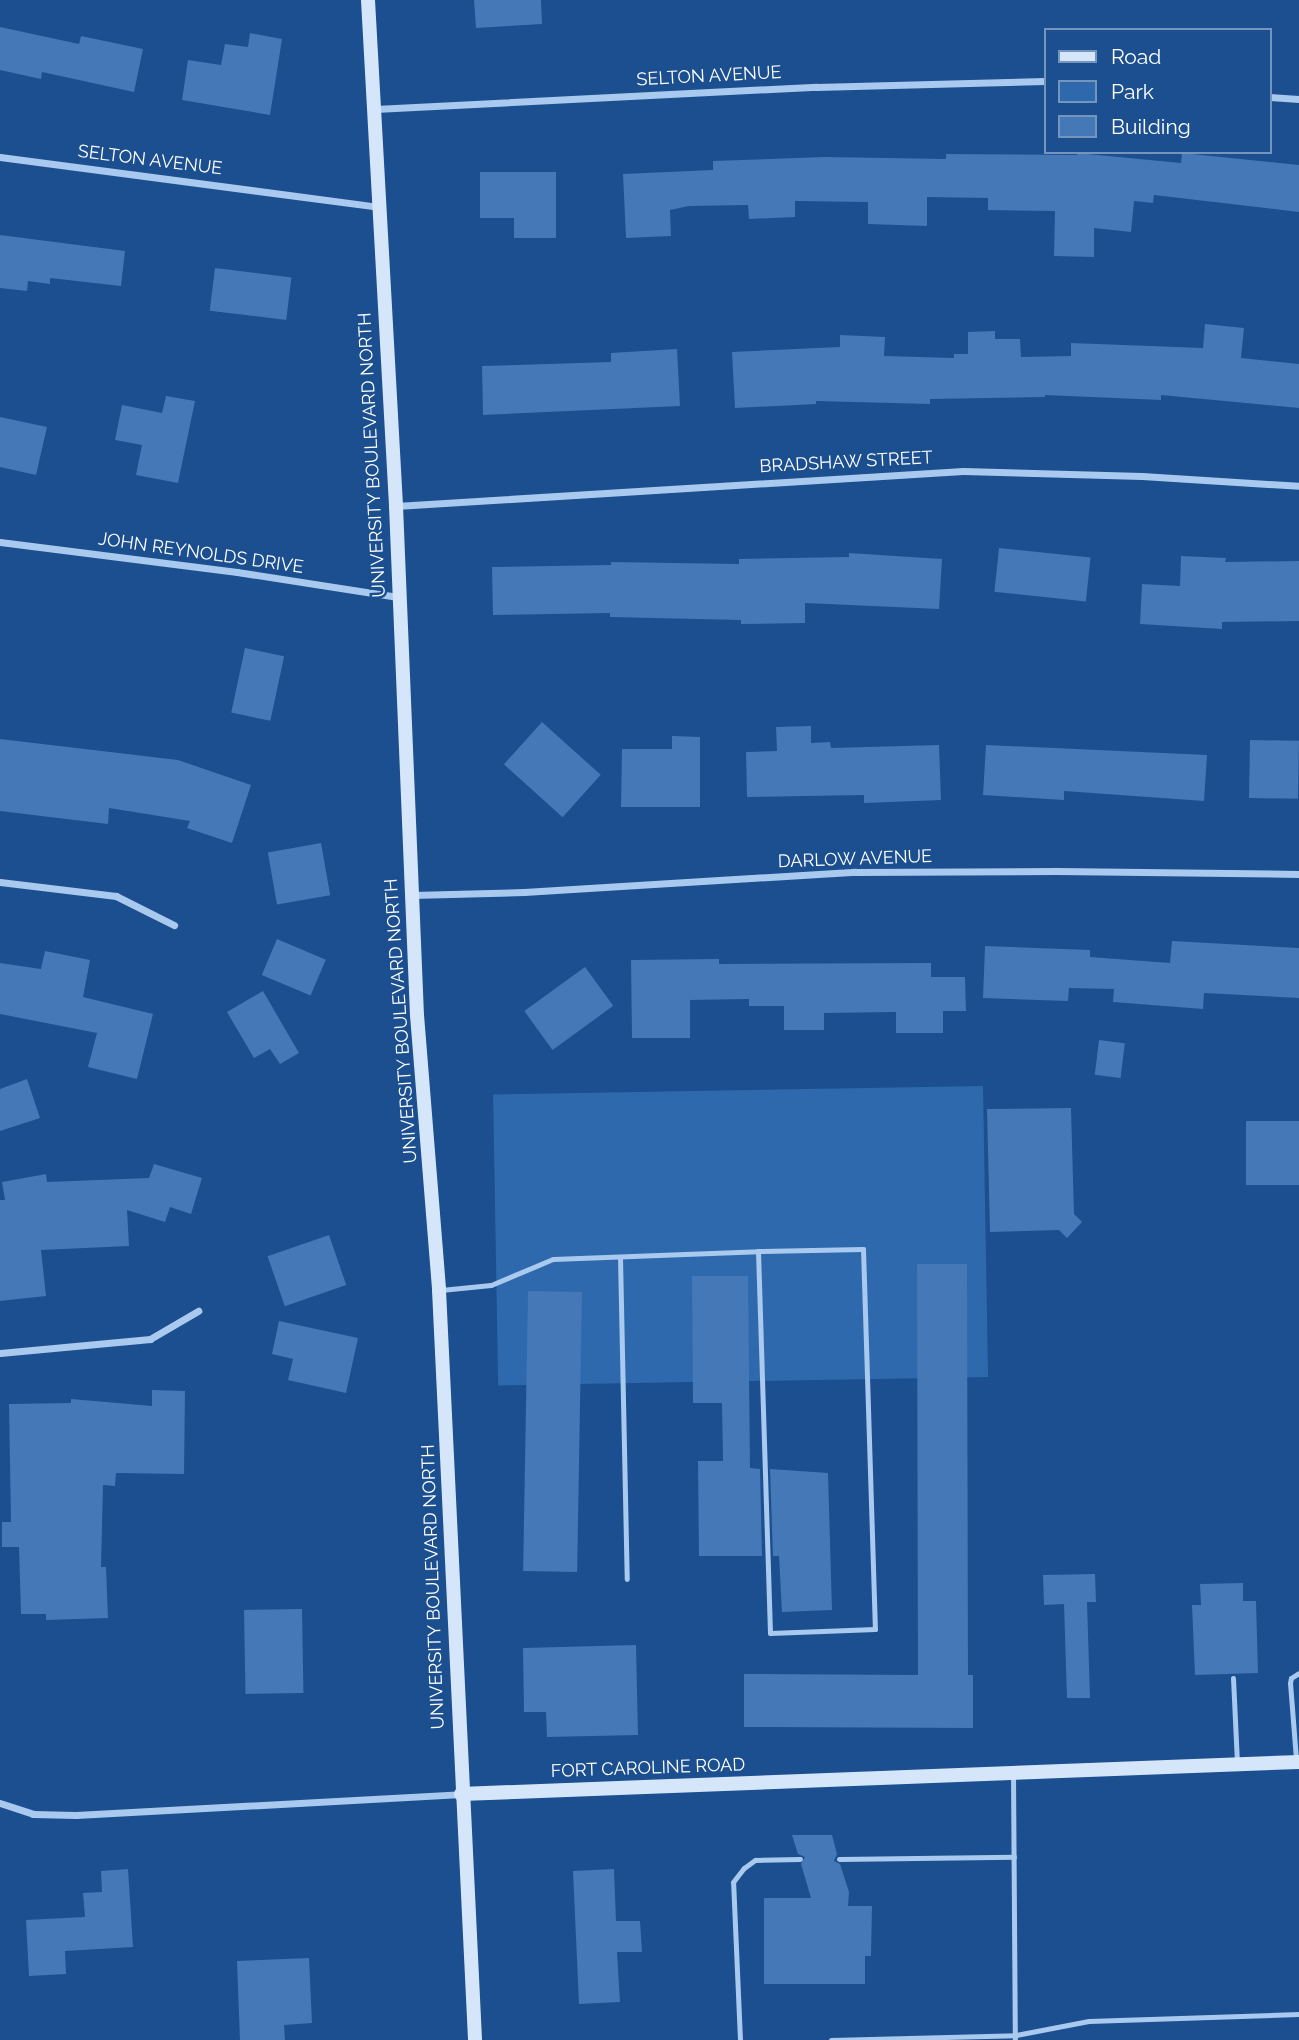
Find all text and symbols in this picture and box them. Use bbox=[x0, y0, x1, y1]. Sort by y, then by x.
legend bbox=[1044, 28, 1271, 154]
text: Road bbox=[1111, 44, 1161, 69]
street label: SELTON AVENUE bbox=[636, 61, 782, 91]
text: Park bbox=[1111, 79, 1154, 104]
text: Building bbox=[1111, 114, 1191, 139]
street label: SELTON AVENUE bbox=[76, 140, 224, 180]
street label: UNIVERSITY BOULEVARD NORTH bbox=[354, 312, 390, 598]
street label: BRADSHAW STREET bbox=[759, 447, 933, 477]
street label: JOHN REYNOLDS DRIVE bbox=[97, 528, 305, 578]
street label: DARLOW AVENUE bbox=[777, 845, 933, 873]
street label: UNIVERSITY BOULEVARD NORTH bbox=[380, 878, 422, 1164]
street label: UNIVERSITY BOULEVARD NORTH bbox=[417, 1444, 449, 1730]
street label: FORT CAROLINE ROAD bbox=[550, 1754, 746, 1782]

